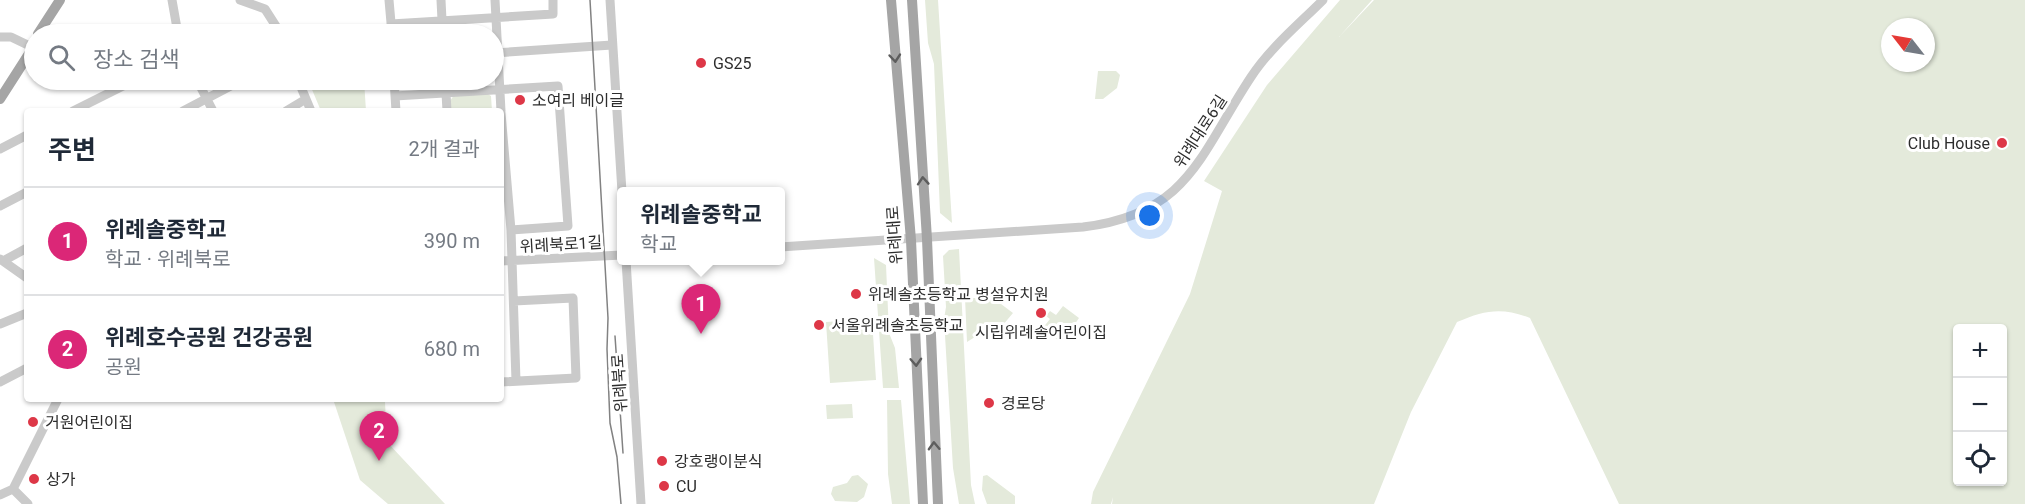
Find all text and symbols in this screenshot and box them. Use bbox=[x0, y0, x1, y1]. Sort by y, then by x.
north arrow bbox=[1881, 18, 1935, 72]
search box bbox=[24, 24, 504, 90]
icon: search bbox=[45, 41, 78, 74]
text: 장소 검색 bbox=[93, 47, 179, 72]
place label: GS25 bbox=[713, 54, 751, 73]
one-way arrow bbox=[888, 54, 901, 63]
marker: GS25 bbox=[694, 56, 708, 70]
place label: 소여리 베이글 bbox=[532, 91, 624, 110]
street label: 위례대로6길 bbox=[1170, 91, 1231, 171]
marker: 소여리 베이글 bbox=[513, 93, 527, 107]
place label: Club House bbox=[1908, 134, 1990, 153]
text: 주변 bbox=[48, 135, 96, 165]
marker: Club House bbox=[1995, 136, 2009, 150]
text: 2개 결과 bbox=[409, 137, 480, 161]
one-way arrow bbox=[917, 176, 930, 185]
popup bbox=[617, 187, 785, 265]
your location bbox=[1135, 201, 1164, 230]
text: 위례솔중학교 bbox=[640, 202, 762, 227]
street label: 위례대로 bbox=[883, 205, 906, 265]
text: 위례솔중학교 bbox=[105, 217, 226, 242]
text: 1 bbox=[62, 229, 73, 253]
text: 390 m bbox=[424, 229, 480, 253]
text: 학교 bbox=[640, 232, 677, 256]
street label: 위례북로1길 bbox=[519, 233, 603, 256]
text: 학교 · 위례북로 bbox=[105, 247, 231, 271]
pin: 1 bbox=[682, 284, 720, 334]
place label: 위례솔초등학교 병설유치원 bbox=[868, 285, 1049, 304]
marker: 위례솔초등학교 병설유치원 bbox=[849, 287, 863, 301]
marker: 시립위례솔어린이집 bbox=[1034, 306, 1048, 320]
place label: 서울위례솔초등학교 bbox=[831, 316, 963, 335]
marker: 서울위례솔초등학교 bbox=[812, 318, 826, 332]
place label: 시립위례솔어린이집 bbox=[975, 323, 1107, 342]
map controls bbox=[1953, 324, 2007, 486]
button: + bbox=[1953, 324, 2007, 378]
text: 위례호수공원 건강공원 bbox=[105, 325, 313, 350]
text: 2 bbox=[62, 337, 73, 361]
text: 680 m bbox=[424, 337, 480, 361]
street label: 위례북로 bbox=[608, 353, 631, 413]
text: 공원 bbox=[105, 355, 142, 379]
one-way arrow bbox=[909, 357, 922, 366]
button: − bbox=[1953, 378, 2007, 432]
place label: 경로당 bbox=[1001, 394, 1045, 413]
marker: 경로당 bbox=[982, 396, 996, 410]
pin: 2 bbox=[360, 412, 398, 461]
place label: 거원어린이집 bbox=[45, 413, 133, 432]
marker: 거원어린이집 bbox=[26, 415, 40, 429]
button: locate bbox=[1953, 432, 2007, 486]
one-way arrow bbox=[928, 441, 941, 450]
place label: 강호랭이분식 bbox=[674, 452, 762, 471]
marker: 강호랭이분식 bbox=[655, 454, 669, 468]
place label: 상가 bbox=[46, 470, 76, 489]
marker: 상가 bbox=[27, 472, 41, 486]
place label: CU bbox=[676, 477, 697, 496]
marker: CU bbox=[657, 479, 671, 493]

